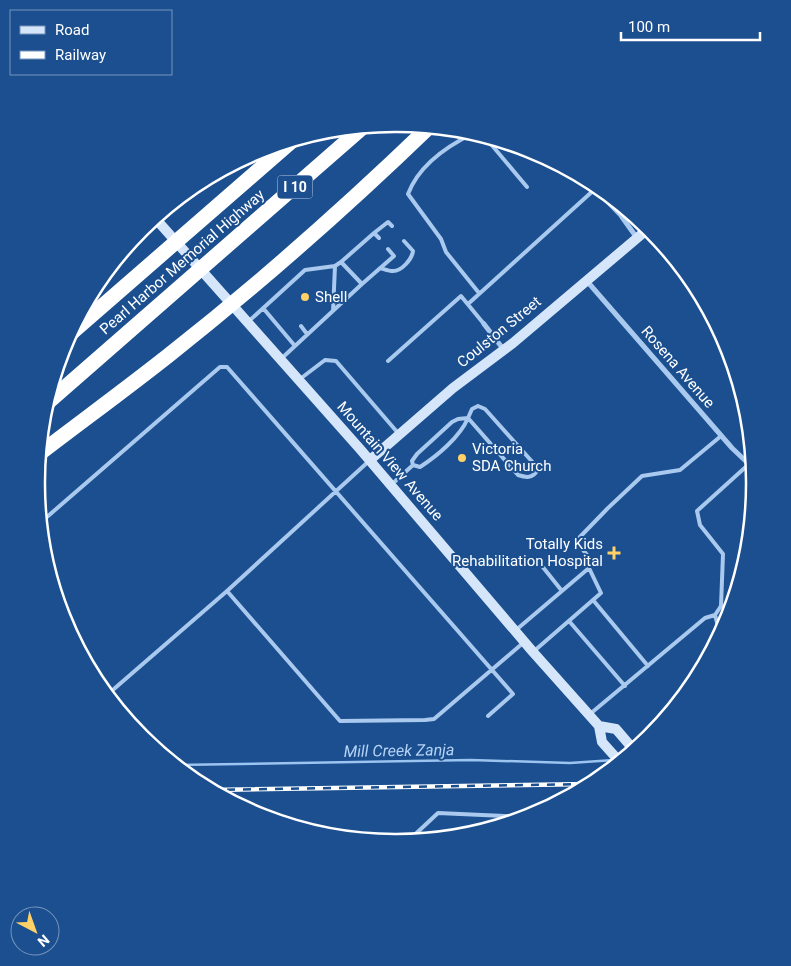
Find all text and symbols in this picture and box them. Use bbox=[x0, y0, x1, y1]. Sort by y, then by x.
legend bbox=[10, 10, 172, 75]
scale bar bbox=[621, 10, 760, 42]
text: 100 m bbox=[628, 18, 670, 36]
text: Road bbox=[55, 21, 89, 39]
text: Railway bbox=[55, 46, 106, 64]
road number: I 10 bbox=[278, 176, 312, 198]
street label: Pearl Harbor Memorial Highway bbox=[96, 186, 268, 338]
place label: Shell bbox=[315, 288, 347, 306]
marker: Shell bbox=[299, 291, 311, 303]
street label: Coulston Street bbox=[453, 293, 545, 371]
street label: Rosena Avenue bbox=[638, 322, 719, 412]
street label: Mountain View Avenue bbox=[333, 398, 447, 524]
place label: Victoria SDA Church bbox=[472, 440, 551, 475]
marker: Victoria SDA Church bbox=[456, 452, 468, 464]
place label: Totally Kids Rehabilitation Hospital bbox=[452, 535, 603, 570]
marker: Totally Kids Rehabilitation Hospital bbox=[607, 546, 621, 560]
water label: Mill Creek Zanja bbox=[343, 740, 455, 761]
north arrow bbox=[10, 906, 60, 956]
text: N bbox=[35, 932, 53, 950]

